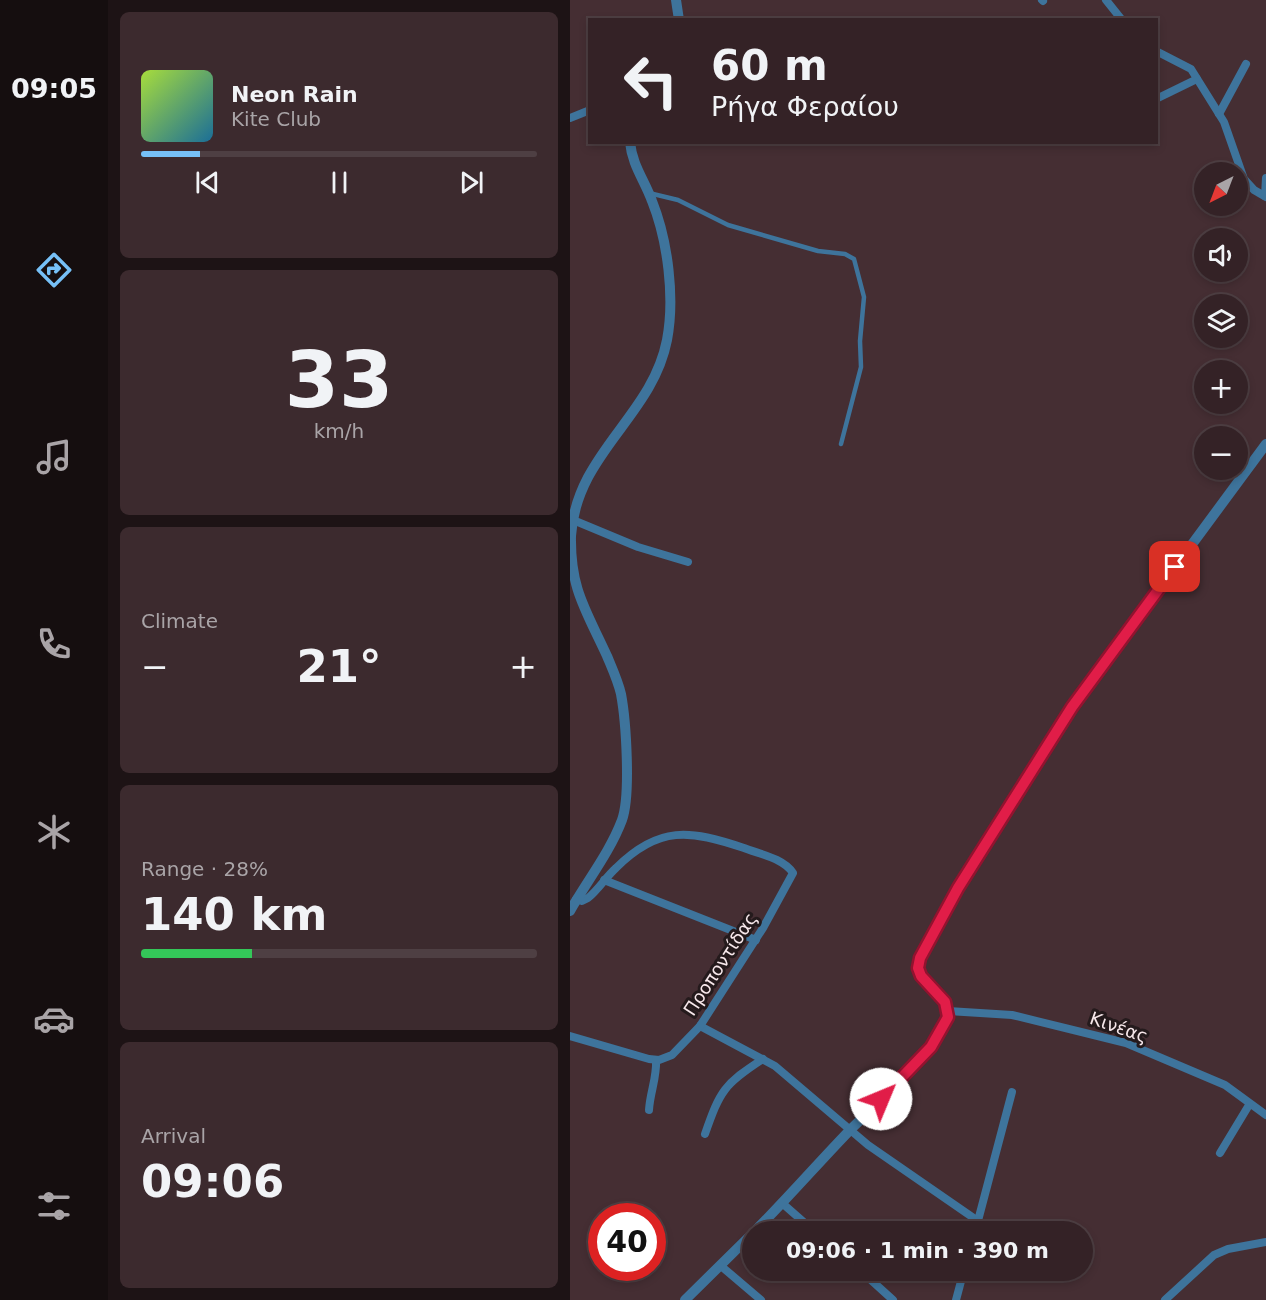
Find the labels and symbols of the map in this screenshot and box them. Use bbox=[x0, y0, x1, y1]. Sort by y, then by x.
north arrow bbox=[1194, 162, 1248, 216]
pin bbox=[1149, 541, 1200, 592]
street label: Προποντίδας bbox=[679, 909, 761, 1019]
street label: Κινέας bbox=[1087, 1007, 1151, 1047]
position arrow bbox=[849, 1067, 913, 1131]
speed limit sign: 40 bbox=[588, 1203, 666, 1281]

